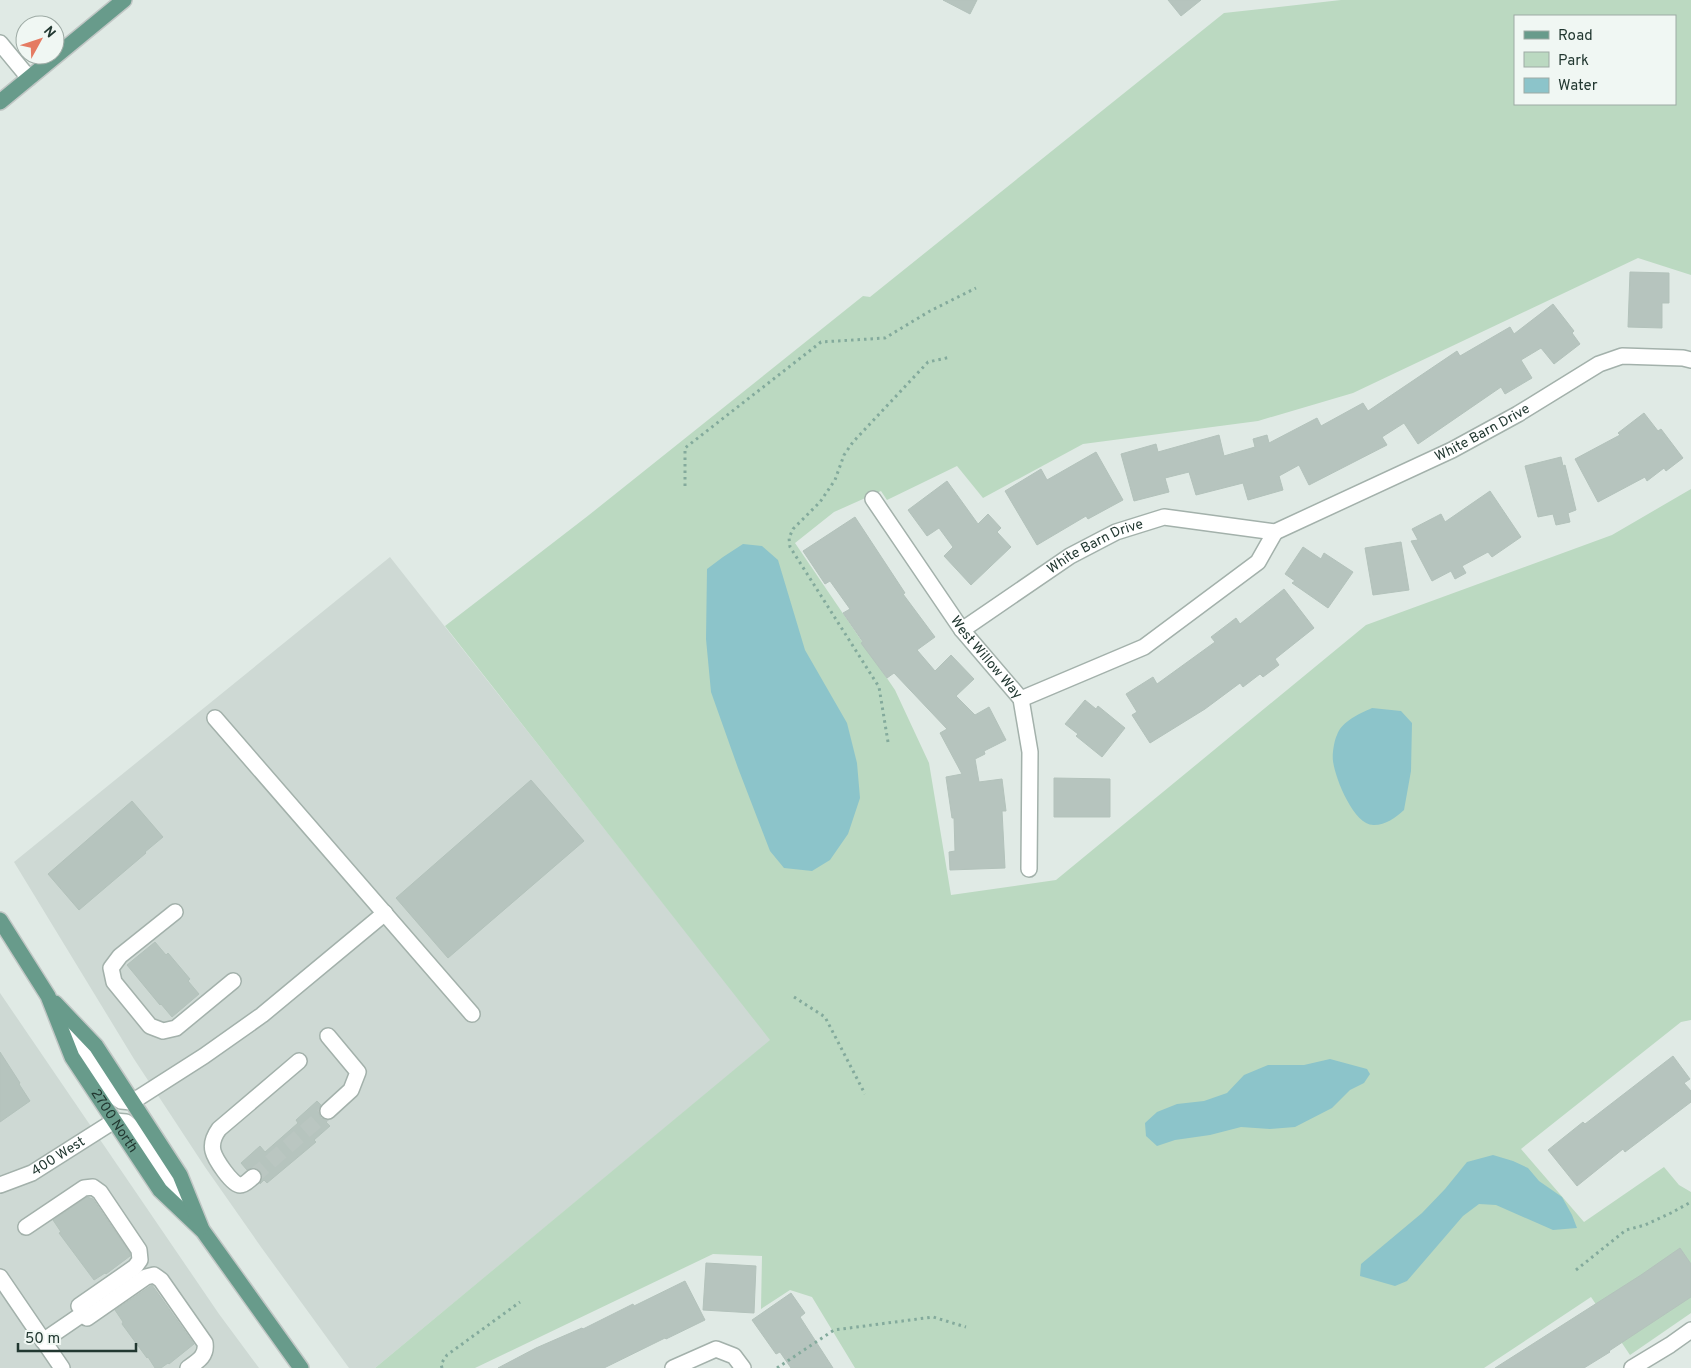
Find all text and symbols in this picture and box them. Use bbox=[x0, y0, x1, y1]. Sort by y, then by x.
north arrow bbox=[15, 15, 65, 65]
legend bbox=[1514, 15, 1676, 105]
text: N bbox=[39, 23, 59, 42]
text: Road bbox=[1558, 27, 1593, 46]
text: Park bbox=[1558, 52, 1589, 71]
text: Water bbox=[1558, 77, 1598, 96]
street label: White Barn Drive bbox=[1432, 400, 1533, 465]
street label: White Barn Drive bbox=[1044, 515, 1145, 578]
street label: West Willow Way bbox=[947, 613, 1026, 703]
street label: 2700 North bbox=[87, 1086, 141, 1156]
street label: 400 West bbox=[28, 1133, 88, 1180]
scale bar bbox=[18, 1320, 135, 1352]
text: 50 m bbox=[25, 1330, 60, 1349]

